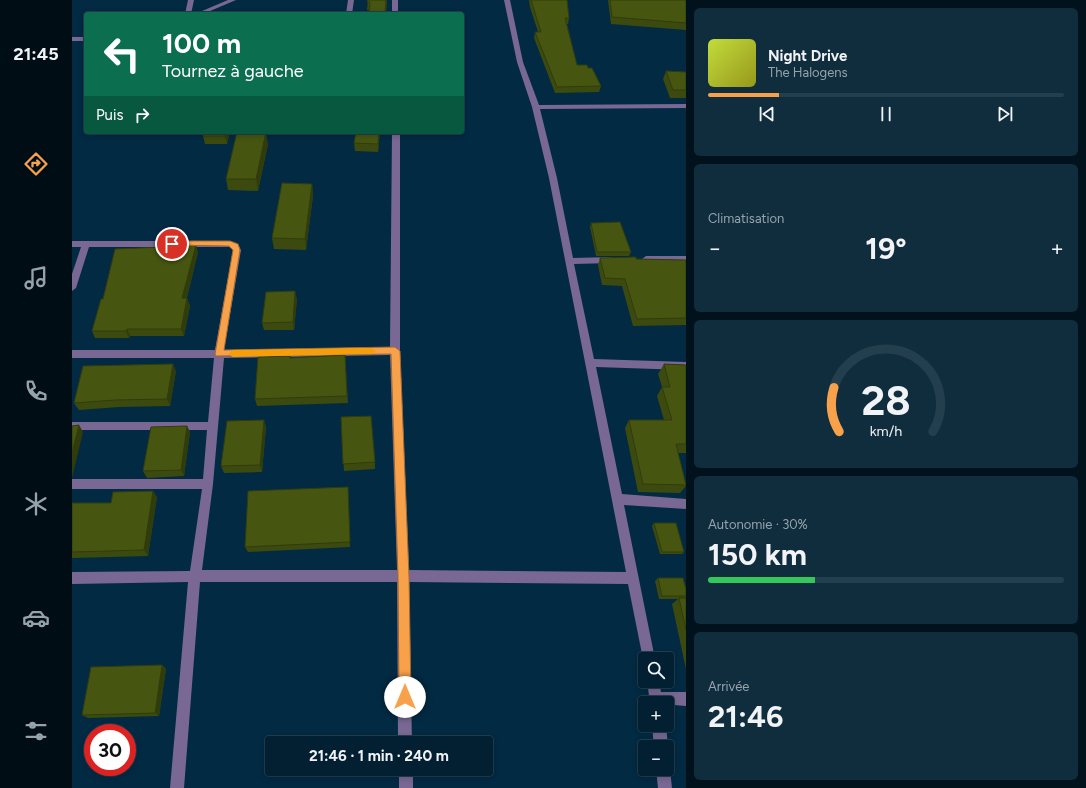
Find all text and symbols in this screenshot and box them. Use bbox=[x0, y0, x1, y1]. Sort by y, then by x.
text: 100 m bbox=[162, 26, 241, 60]
icon: left bbox=[96, 28, 148, 80]
text: 21:45 bbox=[13, 43, 59, 65]
text: Night Drive bbox=[768, 47, 847, 65]
text: Tournez à gauche bbox=[162, 60, 304, 82]
text: The Halogens bbox=[768, 65, 848, 80]
icon: previous bbox=[756, 103, 778, 125]
icon: pause bbox=[875, 103, 897, 125]
icon: next bbox=[994, 103, 1016, 125]
icon: right bbox=[131, 104, 153, 126]
text: Puis bbox=[96, 106, 123, 124]
icon: directions bbox=[22, 150, 50, 178]
text: Climatisation bbox=[708, 211, 784, 226]
pin bbox=[155, 227, 189, 261]
text: 19° bbox=[865, 230, 907, 267]
icon: arrive bbox=[161, 233, 183, 255]
text: − bbox=[708, 235, 722, 262]
text: + bbox=[1050, 235, 1064, 262]
icon: music bbox=[22, 264, 50, 292]
text: 28 bbox=[861, 375, 911, 425]
icon: phone bbox=[22, 377, 50, 405]
text: km/h bbox=[870, 422, 902, 440]
icon: climate bbox=[22, 490, 50, 518]
text: Autonomie · 30% bbox=[708, 517, 808, 532]
text: 150 km bbox=[708, 536, 807, 573]
icon: car bbox=[22, 604, 50, 632]
map controls bbox=[638, 652, 674, 776]
button: search bbox=[638, 652, 674, 688]
position arrow bbox=[384, 676, 426, 718]
text: Arrivée bbox=[708, 679, 749, 694]
button: + bbox=[638, 696, 674, 732]
text: 21:46 bbox=[708, 698, 783, 735]
icon: filters bbox=[22, 717, 50, 745]
speed limit sign: 30 bbox=[84, 724, 136, 776]
button: − bbox=[638, 740, 674, 776]
text: 21:46 · 1 min · 240 m bbox=[309, 747, 449, 765]

